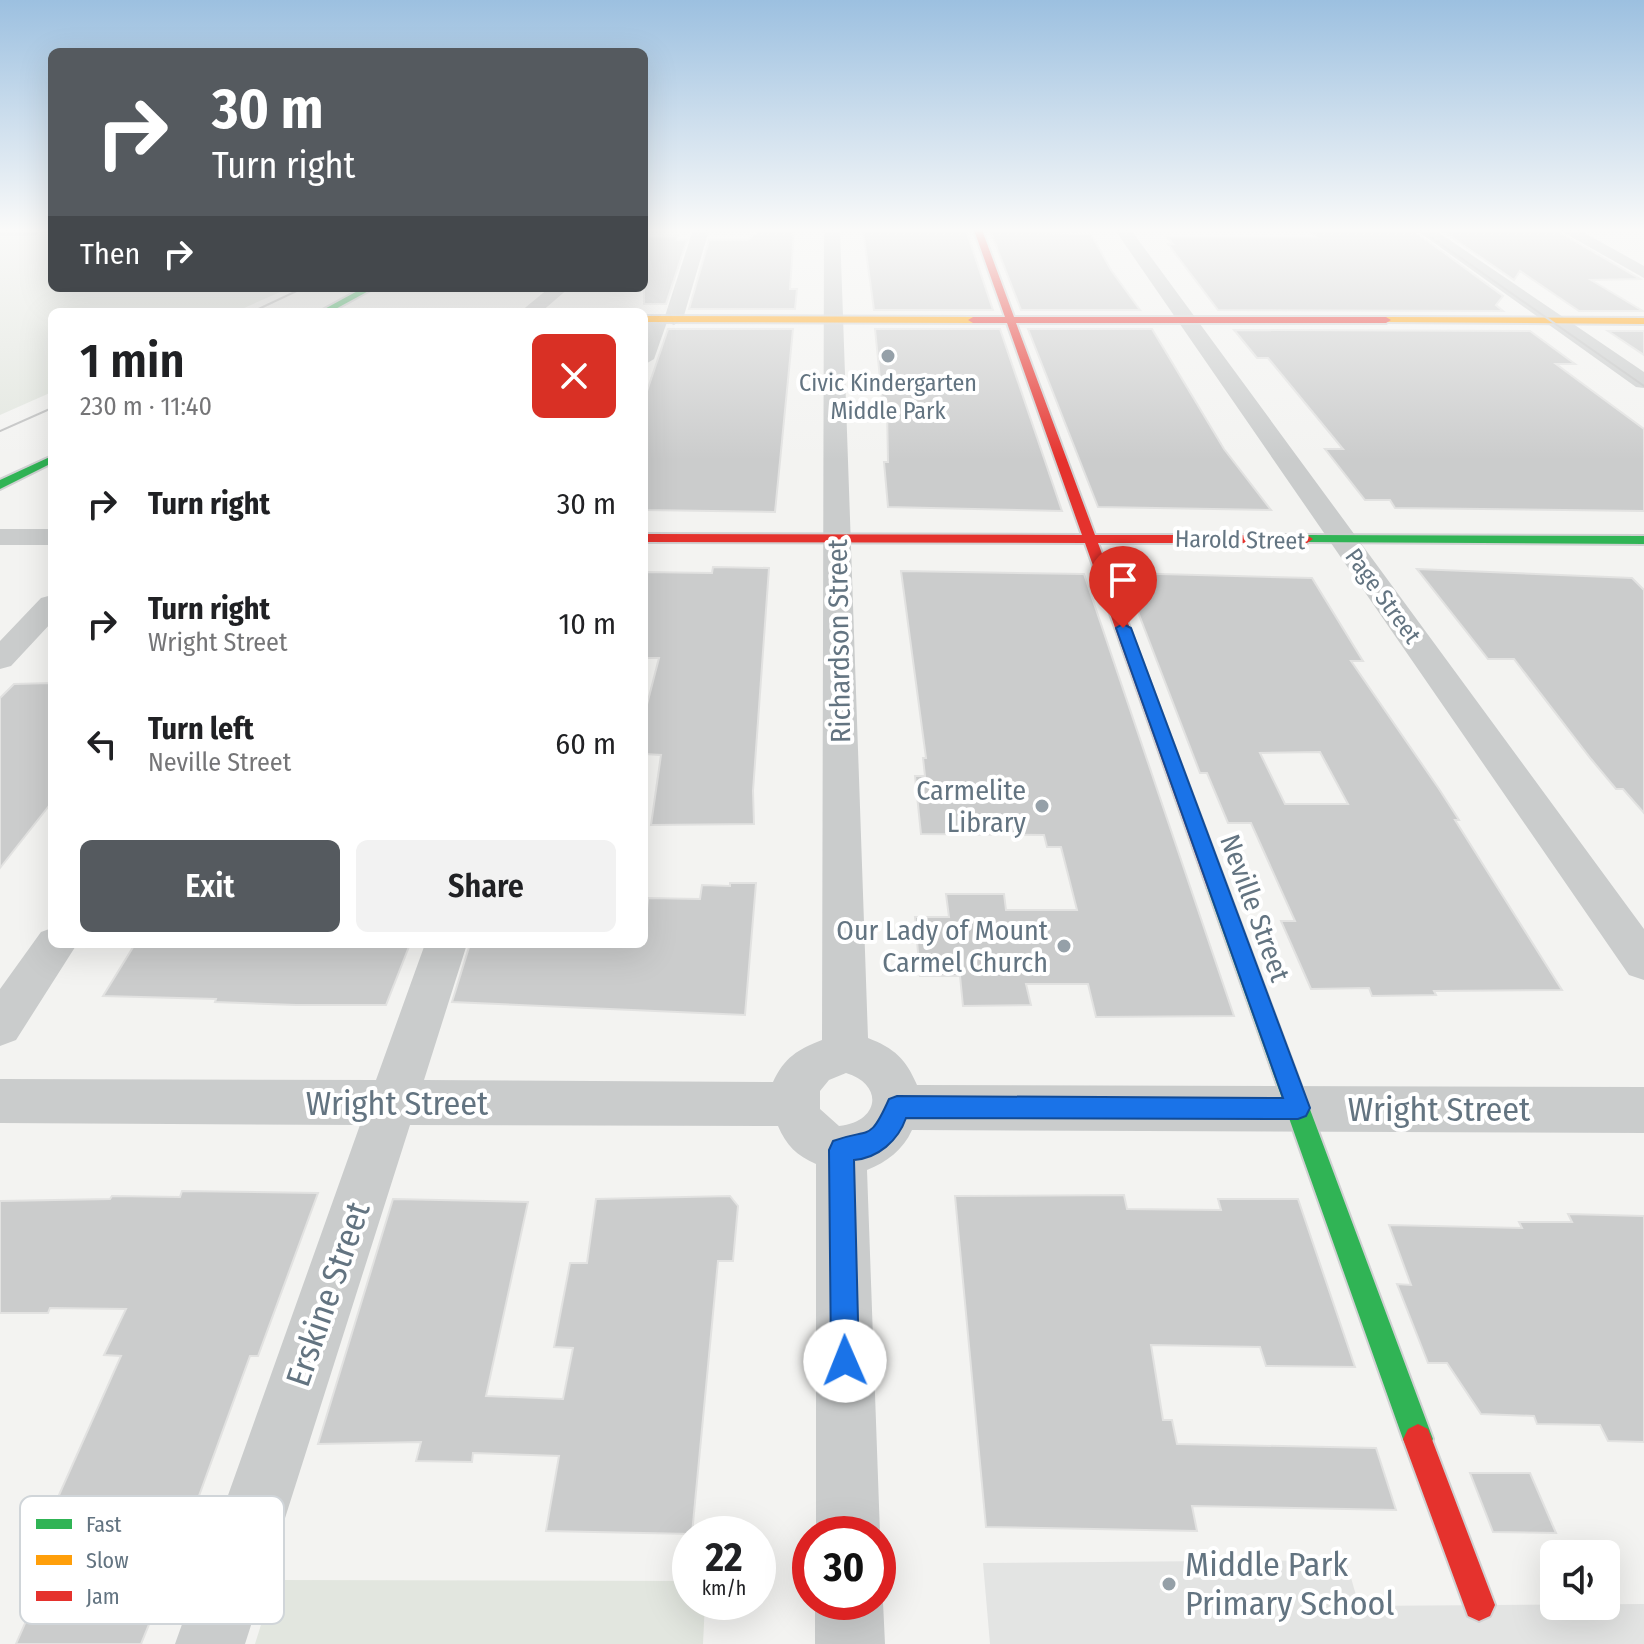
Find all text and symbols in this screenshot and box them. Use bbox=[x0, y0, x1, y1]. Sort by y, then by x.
text: 30 m bbox=[212, 76, 323, 143]
icon: right bbox=[80, 80, 184, 184]
text: Turn right bbox=[212, 144, 355, 188]
icon: right bbox=[156, 232, 200, 276]
text: Then bbox=[80, 236, 140, 272]
text: 1 min bbox=[80, 332, 185, 390]
button: close bbox=[532, 334, 616, 418]
marker: Civic Kindergarten Middle Park bbox=[879, 347, 897, 365]
place label: Civic Kindergarten Middle Park bbox=[799, 369, 977, 425]
text: 230 m · 11:40 bbox=[80, 391, 212, 422]
icon: right bbox=[80, 482, 124, 526]
text: Turn right bbox=[148, 486, 270, 522]
text: 30 m bbox=[557, 486, 616, 522]
street label: Harold Street bbox=[1175, 525, 1306, 555]
street label: Richardson Street bbox=[821, 538, 857, 743]
street label: Page Street bbox=[1339, 543, 1427, 649]
pin bbox=[1089, 546, 1157, 628]
icon: arrive bbox=[1101, 558, 1145, 602]
text: Turn right bbox=[148, 591, 270, 627]
icon: right bbox=[80, 602, 124, 646]
text: 10 m bbox=[559, 606, 616, 642]
text: Wright Street bbox=[148, 627, 287, 658]
text: Turn left bbox=[148, 711, 254, 747]
icon: left bbox=[80, 722, 124, 766]
text: 60 m bbox=[555, 726, 616, 762]
text: Neville Street bbox=[148, 747, 291, 778]
place label: Carmelite Library bbox=[916, 774, 1027, 839]
marker: Carmelite Library bbox=[1033, 797, 1051, 815]
street label: Neville Street bbox=[1213, 830, 1297, 987]
button: Exit bbox=[80, 840, 340, 932]
button: Share bbox=[356, 840, 616, 932]
place label: Our Lady of Mount Carmel Church bbox=[836, 914, 1049, 979]
marker: Our Lady of Mount Carmel Church bbox=[1055, 937, 1073, 955]
street label: Wright Street bbox=[306, 1083, 489, 1124]
street label: Wright Street bbox=[1348, 1089, 1531, 1130]
street label: Erskine Street bbox=[277, 1196, 379, 1392]
position arrow bbox=[803, 1319, 887, 1403]
legend bbox=[20, 1496, 284, 1624]
text: Fast bbox=[86, 1511, 122, 1538]
speed limit sign: 30 bbox=[792, 1516, 896, 1620]
text: 22 bbox=[705, 1534, 743, 1582]
map controls bbox=[1540, 1540, 1620, 1620]
button: sound bbox=[1540, 1540, 1620, 1620]
place label: Middle Park Primary School bbox=[1185, 1544, 1394, 1624]
text: Slow bbox=[86, 1547, 129, 1574]
marker: Middle Park Primary School bbox=[1160, 1575, 1178, 1593]
text: km/h bbox=[702, 1576, 746, 1600]
text: Jam bbox=[86, 1583, 120, 1610]

